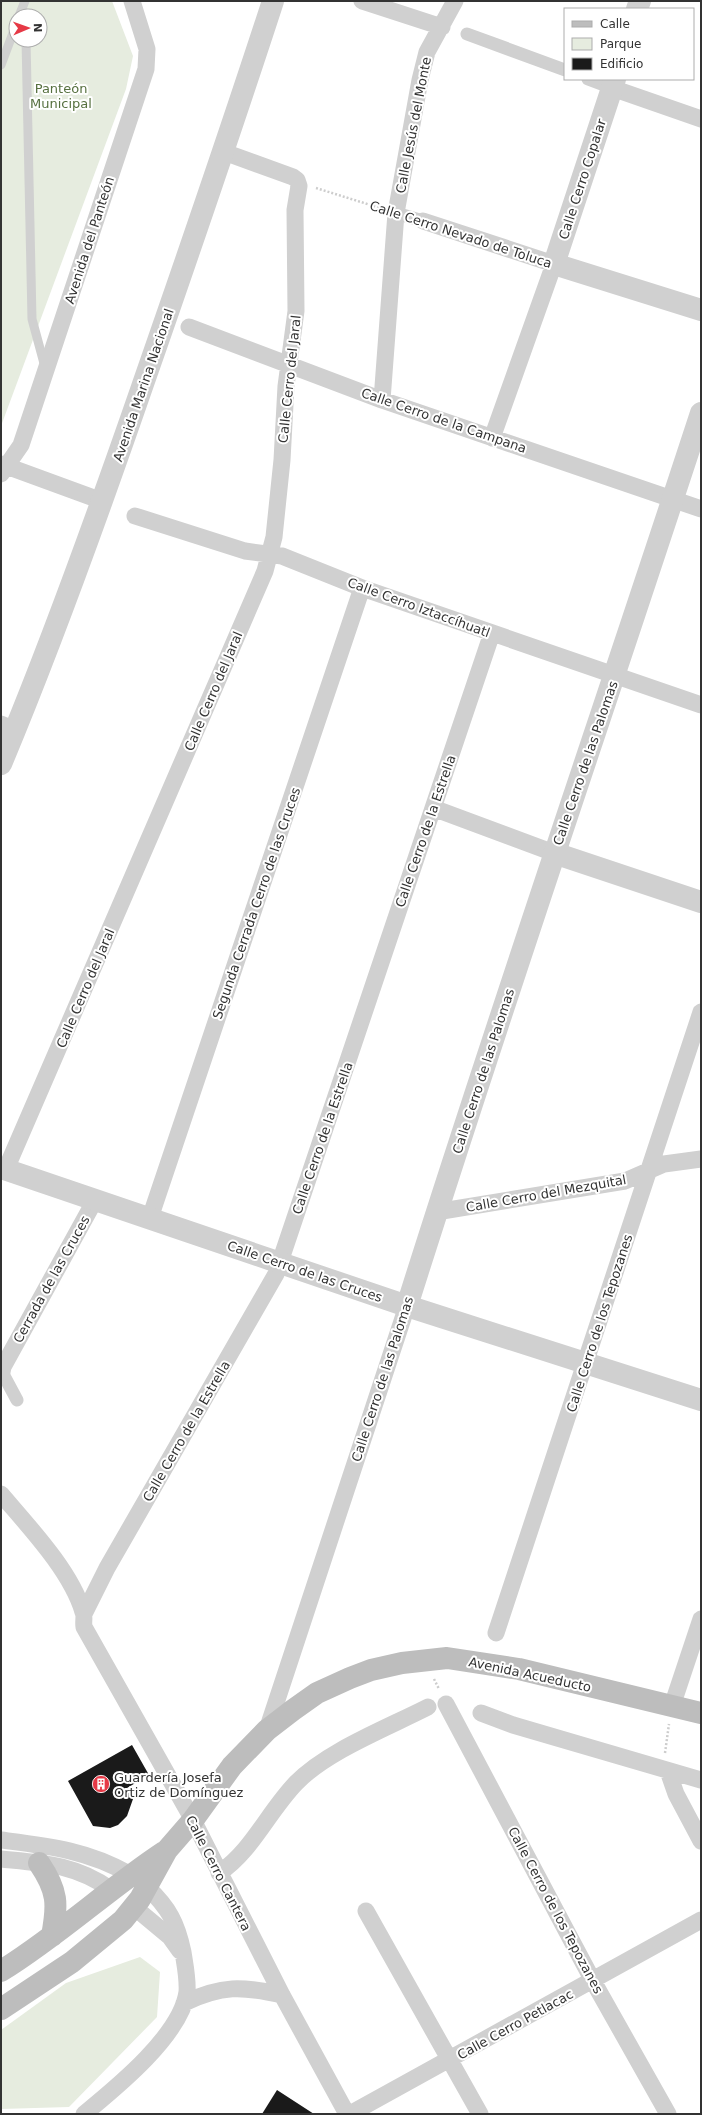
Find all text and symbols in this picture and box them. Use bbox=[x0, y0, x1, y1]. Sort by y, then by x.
north arrow bbox=[8, 8, 48, 48]
legend bbox=[564, 8, 694, 80]
text: Calle bbox=[600, 17, 630, 31]
text: N bbox=[31, 23, 44, 33]
text: Parque bbox=[600, 37, 641, 51]
street label: Calle Jesús del Monte bbox=[393, 56, 434, 195]
text: Edificio bbox=[600, 57, 643, 71]
park label: Panteón Municipal bbox=[30, 81, 92, 111]
street label: Calle Cerro Copalar bbox=[556, 116, 609, 241]
street label: Avenida del Panteón bbox=[62, 175, 117, 306]
street label: Calle Cerro Nevado de Toluca bbox=[368, 198, 554, 271]
street label: Avenida Marina Nacional bbox=[110, 307, 177, 464]
street label: Calle Cerro del Jaral bbox=[275, 314, 304, 444]
street label: Calle Cerro de la Campana bbox=[359, 385, 529, 456]
street label: Calle Cerro Iztaccíhuatl bbox=[346, 575, 492, 640]
street label: Calle Cerro del Jaral bbox=[181, 629, 245, 753]
street label: Calle Cerro de las Palomas bbox=[550, 679, 621, 847]
street label: Calle Cerro de la Estrella bbox=[392, 753, 459, 909]
street label: Segunda Cerrada Cerro de las Cruces bbox=[210, 785, 303, 1021]
street label: Calle Cerro del Jaral bbox=[53, 926, 117, 1050]
street label: Calle Cerro de las Palomas bbox=[450, 986, 517, 1156]
street label: Calle Cerro de la Estrella bbox=[289, 1060, 356, 1216]
street label: Calle Cerro del Mezquital bbox=[465, 1172, 627, 1215]
street label: Cerrada de las Cruces bbox=[10, 1213, 93, 1346]
street label: Calle Cerro de los Tepozanes bbox=[564, 1232, 635, 1414]
street label: Calle Cerro de las Cruces bbox=[225, 1238, 385, 1305]
street label: Calle Cerro de las Palomas bbox=[349, 1294, 416, 1464]
street label: Calle Cerro de la Estrella bbox=[140, 1358, 233, 1504]
street label: Avenida Acueducto bbox=[467, 1654, 593, 1695]
place label: Guardería Josefa Ortiz de Domínguez bbox=[114, 1770, 244, 1800]
building icon: Guardería Josefa Ortiz de Domínguez bbox=[91, 1774, 111, 1794]
street label: Calle Cerro Cantera bbox=[183, 1813, 254, 1933]
street label: Calle Cerro de los Tepozanes bbox=[505, 1824, 606, 1996]
street label: Calle Cerro Petlacac bbox=[455, 1986, 576, 2063]

